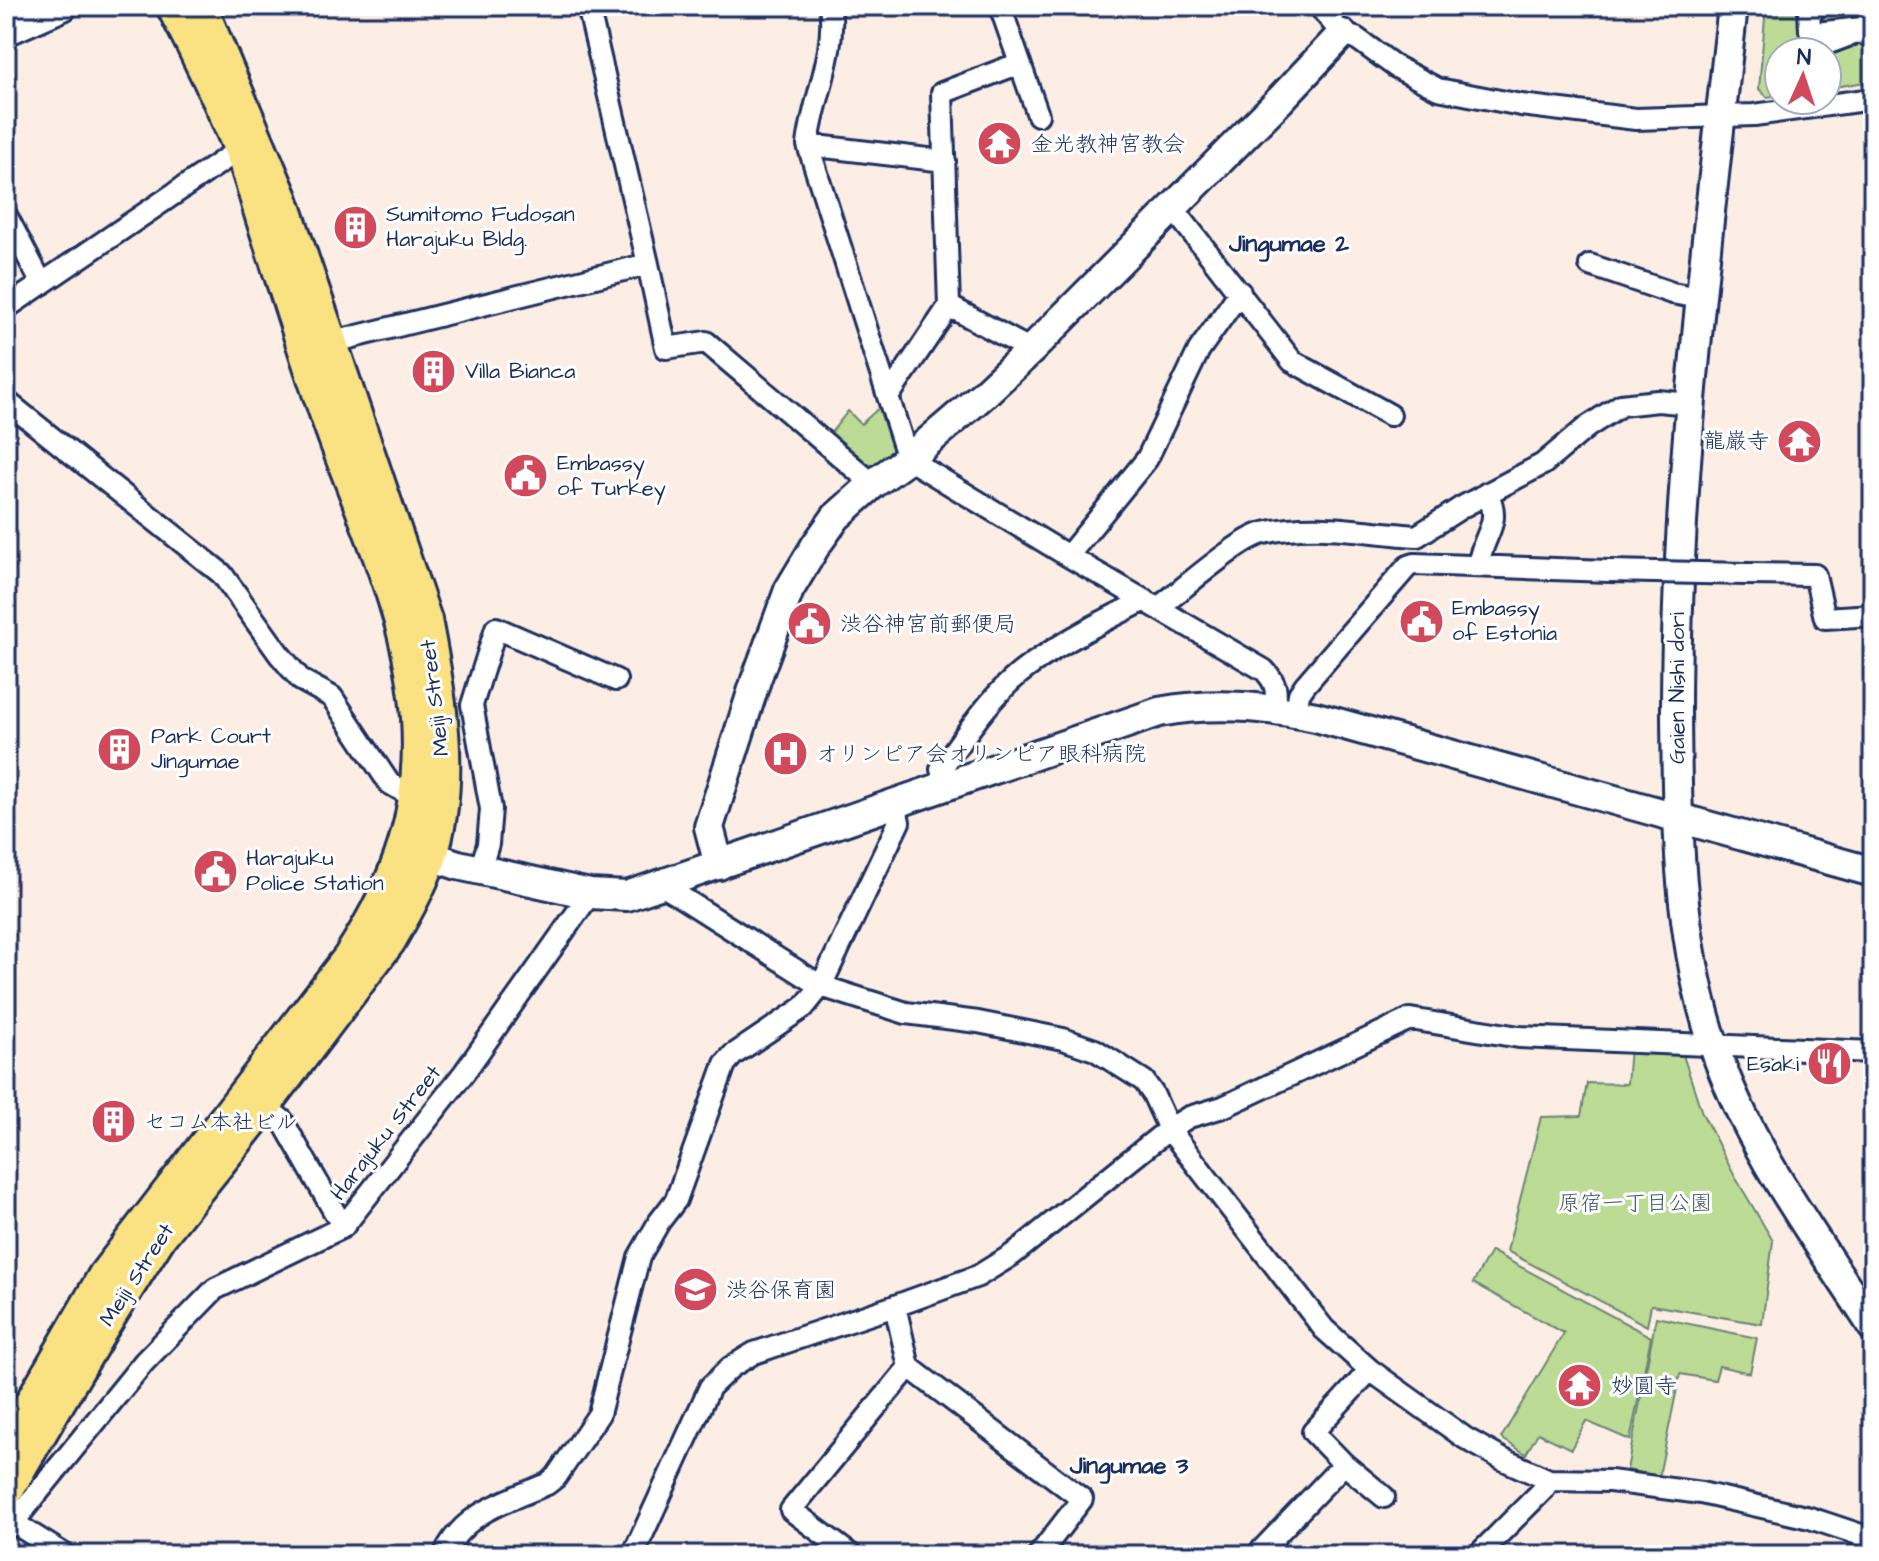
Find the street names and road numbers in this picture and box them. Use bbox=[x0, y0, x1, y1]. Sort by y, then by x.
street label: Gaien Nishi dori bbox=[1662, 612, 1693, 764]
street label: Meiji Street bbox=[412, 638, 458, 758]
street label: Harajuku Street bbox=[323, 1059, 449, 1207]
street label: Meiji Street bbox=[92, 1217, 182, 1333]

